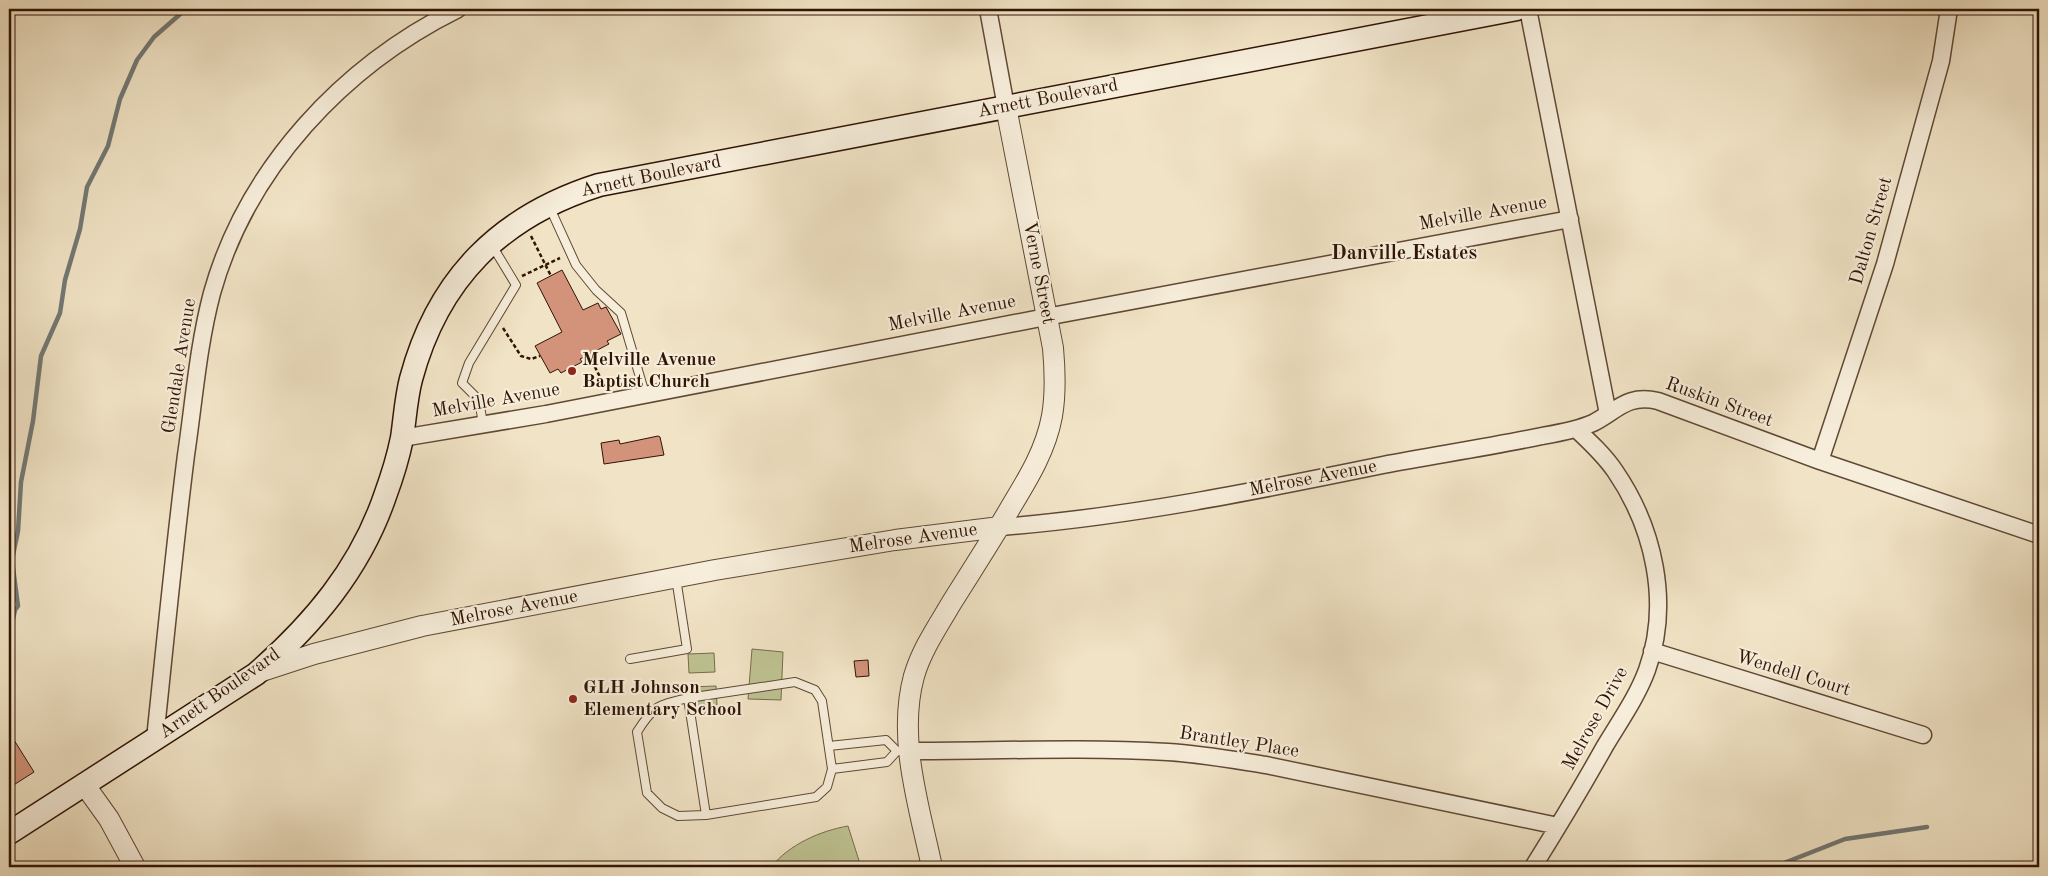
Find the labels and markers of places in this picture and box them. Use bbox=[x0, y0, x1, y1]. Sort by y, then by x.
place label: Melville Avenue Baptist Church bbox=[582, 351, 716, 392]
marker: Melville Avenue Baptist Church bbox=[566, 365, 578, 377]
place label: GLH Johnson Elementary School bbox=[583, 679, 742, 720]
marker: GLH Johnson Elementary School bbox=[567, 693, 579, 705]

